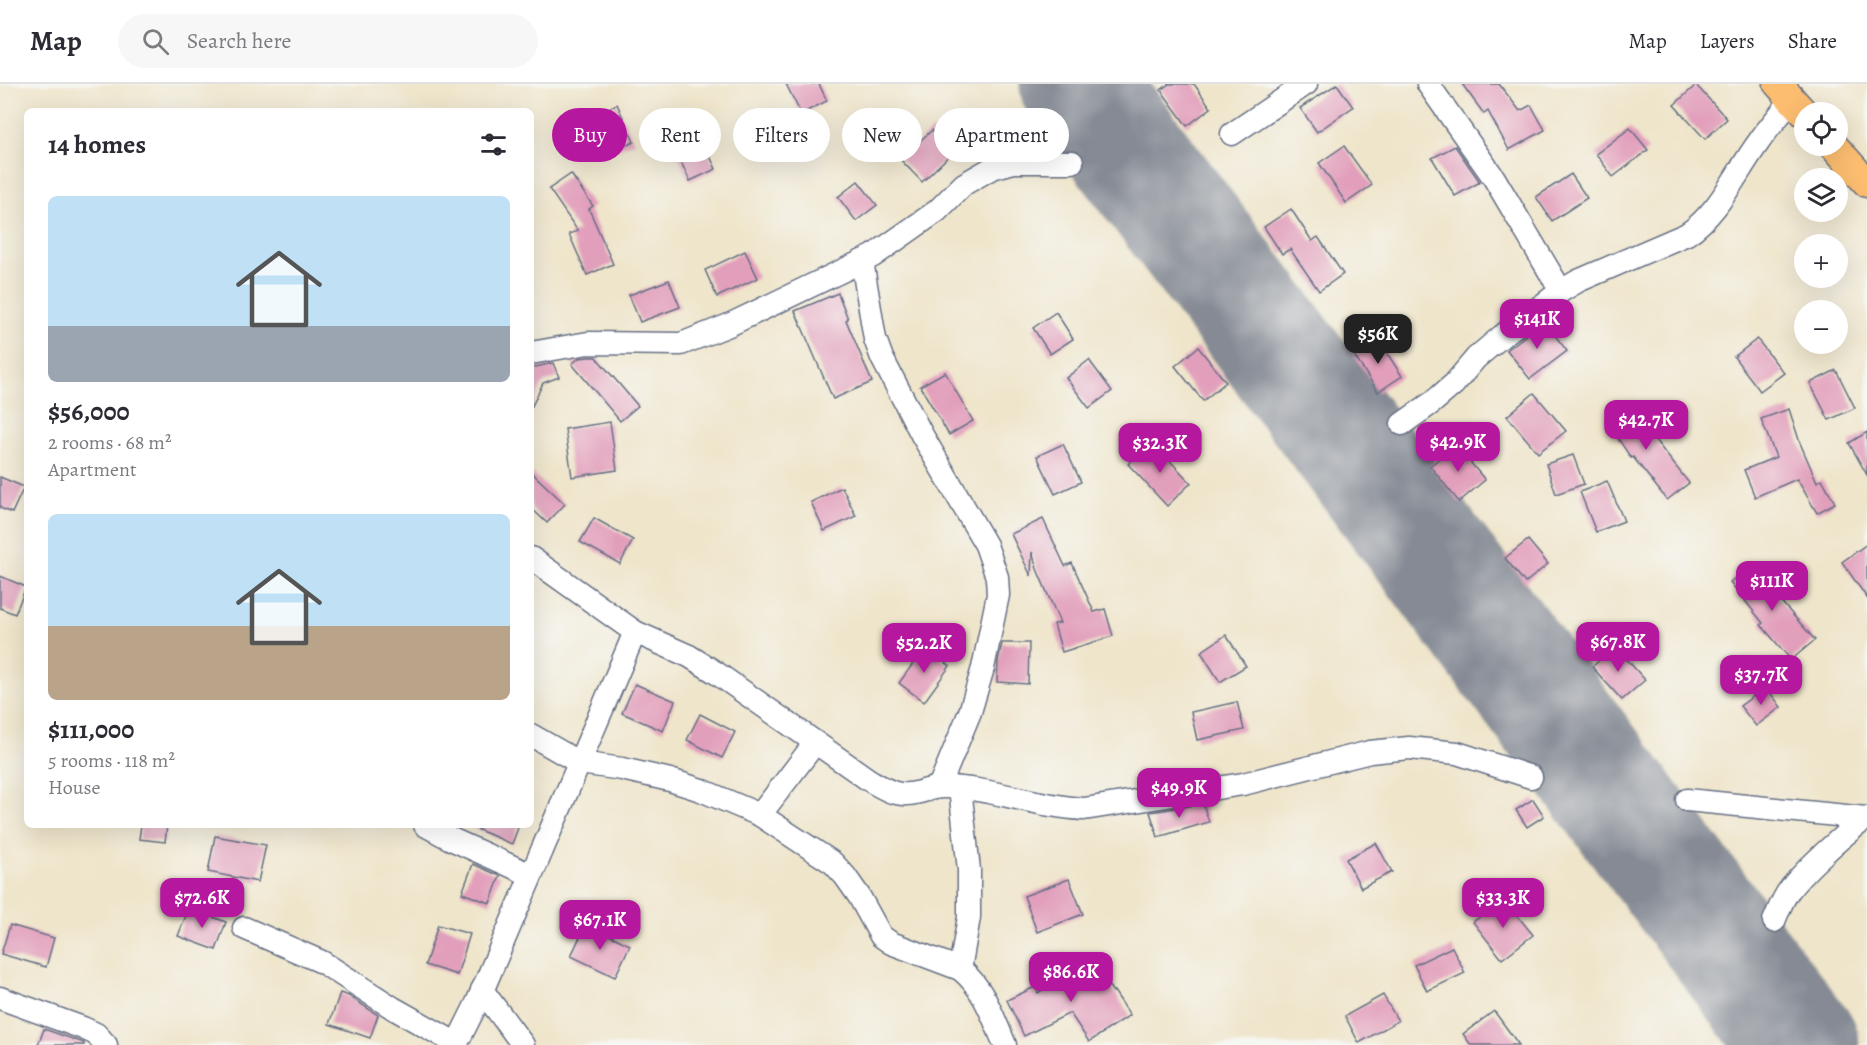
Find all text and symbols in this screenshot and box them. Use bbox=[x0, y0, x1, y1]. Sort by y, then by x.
search box bbox=[118, 14, 538, 68]
text: Map bbox=[30, 22, 82, 60]
icon: search bbox=[139, 25, 172, 58]
text: Search here bbox=[187, 26, 291, 56]
text: Map bbox=[1628, 27, 1667, 55]
text: Layers bbox=[1700, 27, 1755, 55]
text: Share bbox=[1788, 27, 1837, 55]
map controls bbox=[1794, 102, 1848, 354]
button: locate bbox=[1794, 102, 1848, 156]
chip: Buy bbox=[552, 108, 627, 162]
chip: Rent bbox=[639, 108, 721, 162]
chip: Filters bbox=[733, 108, 830, 162]
chip: New bbox=[842, 108, 922, 162]
chip: Apartment bbox=[934, 108, 1069, 162]
text: 14 homes bbox=[48, 127, 146, 162]
icon: filters bbox=[477, 128, 510, 161]
button: layers bbox=[1794, 168, 1848, 222]
button: + bbox=[1794, 234, 1848, 288]
icon: home bbox=[225, 235, 333, 343]
pin: $141K bbox=[1495, 299, 1579, 350]
button: − bbox=[1794, 300, 1848, 354]
text: $141K bbox=[1514, 305, 1560, 332]
pin: $56K bbox=[1342, 314, 1414, 365]
text: $56K bbox=[1358, 320, 1398, 347]
text: $56,000 bbox=[48, 394, 130, 429]
pin: $42.7K bbox=[1597, 400, 1695, 451]
text: $42.7K bbox=[1618, 406, 1674, 433]
pin: $42.9K bbox=[1409, 422, 1507, 473]
pin: $32.3K bbox=[1111, 423, 1209, 474]
text: $42.9K bbox=[1430, 428, 1486, 455]
text: 2 rooms · 68 m² bbox=[48, 429, 172, 456]
text: $32.3K bbox=[1133, 429, 1187, 456]
text: Apartment bbox=[48, 456, 137, 483]
icon: home bbox=[225, 553, 333, 661]
pin: $111K bbox=[1730, 561, 1814, 612]
text: $111K bbox=[1750, 567, 1794, 594]
pin: $67.8K bbox=[1569, 622, 1667, 673]
pin: $52.2K bbox=[875, 623, 973, 674]
text: $67.8K bbox=[1590, 628, 1646, 655]
text: $52.2K bbox=[896, 629, 952, 656]
pin: $37.7K bbox=[1712, 655, 1810, 706]
text: $37.7K bbox=[1734, 661, 1788, 688]
text: $111,000 bbox=[48, 712, 134, 747]
text: 5 rooms · 118 m² bbox=[48, 747, 175, 774]
pin: $49.9K bbox=[1130, 768, 1228, 819]
text: House bbox=[48, 774, 100, 801]
text: $49.9K bbox=[1151, 774, 1207, 801]
pin: $72.6K bbox=[153, 878, 251, 929]
pin: $33.3K bbox=[1454, 878, 1552, 929]
text: $72.6K bbox=[174, 884, 230, 911]
text: $33.3K bbox=[1476, 884, 1530, 911]
pin: $67.1K bbox=[551, 900, 649, 951]
text: $67.1K bbox=[574, 906, 627, 933]
pin: $86.6K bbox=[1022, 952, 1120, 1003]
text: $86.6K bbox=[1043, 958, 1099, 985]

